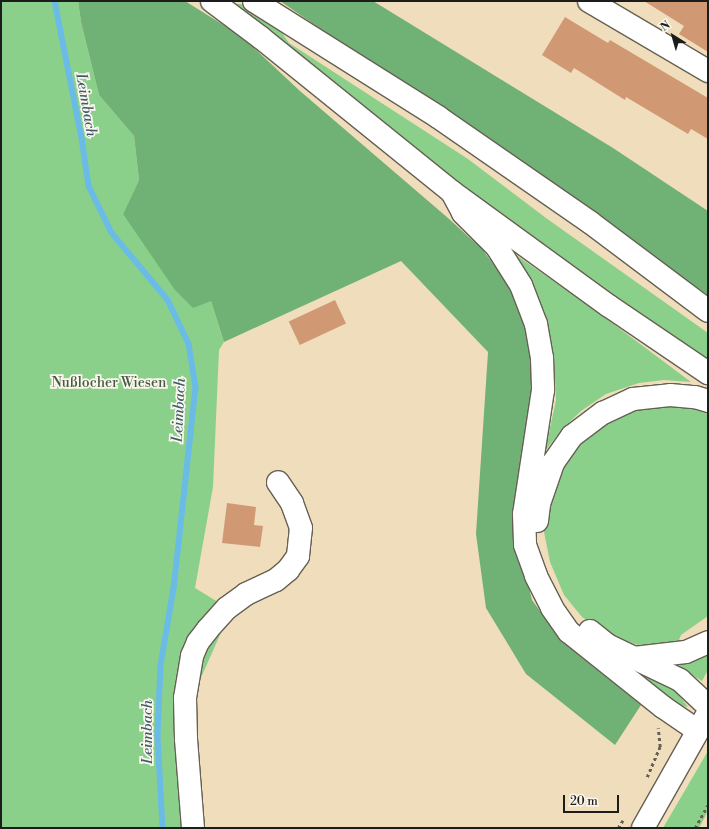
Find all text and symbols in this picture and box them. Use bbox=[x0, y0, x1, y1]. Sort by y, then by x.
north arrow bbox=[653, 16, 693, 56]
text: N bbox=[658, 18, 673, 35]
water label: Leimbach bbox=[72, 72, 100, 138]
park label: Nußlocher Wiesen bbox=[52, 375, 166, 391]
water label: Leimbach bbox=[168, 378, 190, 442]
water label: Leimbach bbox=[139, 700, 157, 764]
scale bar bbox=[565, 787, 621, 813]
text: 20 m bbox=[570, 794, 598, 809]

